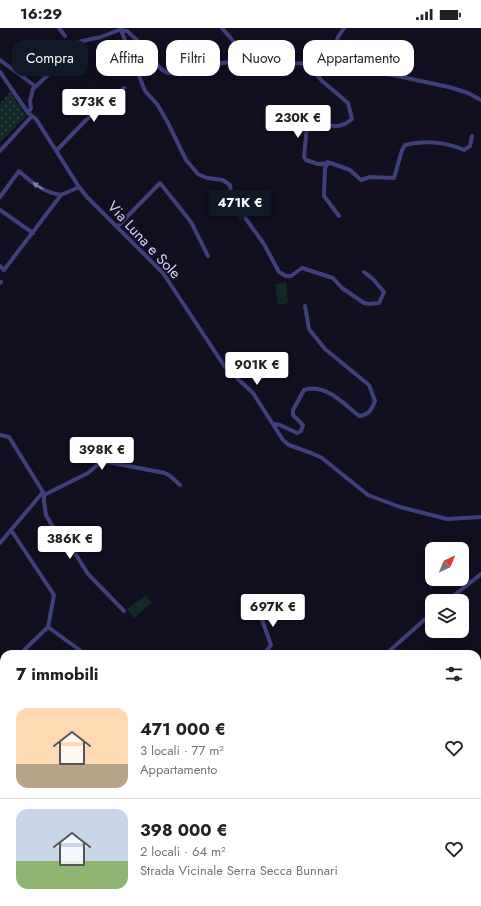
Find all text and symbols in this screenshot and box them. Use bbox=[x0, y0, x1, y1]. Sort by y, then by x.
text: 16:29 bbox=[20, 3, 62, 25]
chip: Compra bbox=[12, 40, 88, 76]
chip: Affitta bbox=[96, 40, 158, 76]
chip: Filtri bbox=[166, 40, 220, 76]
chip: Nuovo bbox=[228, 40, 295, 76]
chip: Appartamento bbox=[303, 40, 414, 76]
pin: 373K € bbox=[61, 89, 127, 123]
text: 373K € bbox=[71, 92, 117, 111]
pin: 230K € bbox=[265, 105, 331, 139]
text: 230K € bbox=[275, 108, 321, 127]
one-way arrow bbox=[32, 183, 44, 190]
pin: 471K € bbox=[207, 190, 273, 224]
text: 471K € bbox=[217, 193, 263, 212]
street label: Via Luna e Sole bbox=[102, 196, 186, 284]
pin: 901K € bbox=[224, 352, 290, 386]
text: 901K € bbox=[234, 355, 280, 374]
pin: 398K € bbox=[69, 437, 135, 471]
text: 398K € bbox=[79, 440, 125, 459]
pin: 386K € bbox=[37, 526, 103, 560]
text: 386K € bbox=[47, 529, 93, 548]
north arrow bbox=[425, 542, 469, 586]
map controls bbox=[425, 542, 469, 638]
pin: 697K € bbox=[240, 594, 306, 628]
button: layers bbox=[425, 594, 469, 638]
text: 697K € bbox=[250, 597, 296, 616]
text: 7 immobili bbox=[16, 662, 98, 686]
icon: filters bbox=[443, 663, 465, 685]
text: 471 000 € bbox=[140, 717, 226, 741]
icon: home bbox=[48, 724, 96, 772]
icon: heart bbox=[443, 737, 465, 759]
text: 3 locali · 77 m² bbox=[140, 741, 224, 760]
text: Appartamento bbox=[140, 760, 217, 779]
text: 398 000 € bbox=[140, 818, 228, 842]
icon: home bbox=[48, 825, 96, 873]
icon: heart bbox=[443, 838, 465, 860]
text: 2 locali · 64 m² bbox=[140, 842, 226, 861]
text: Strada Vicinale Serra Secca Bunnari bbox=[140, 861, 338, 880]

